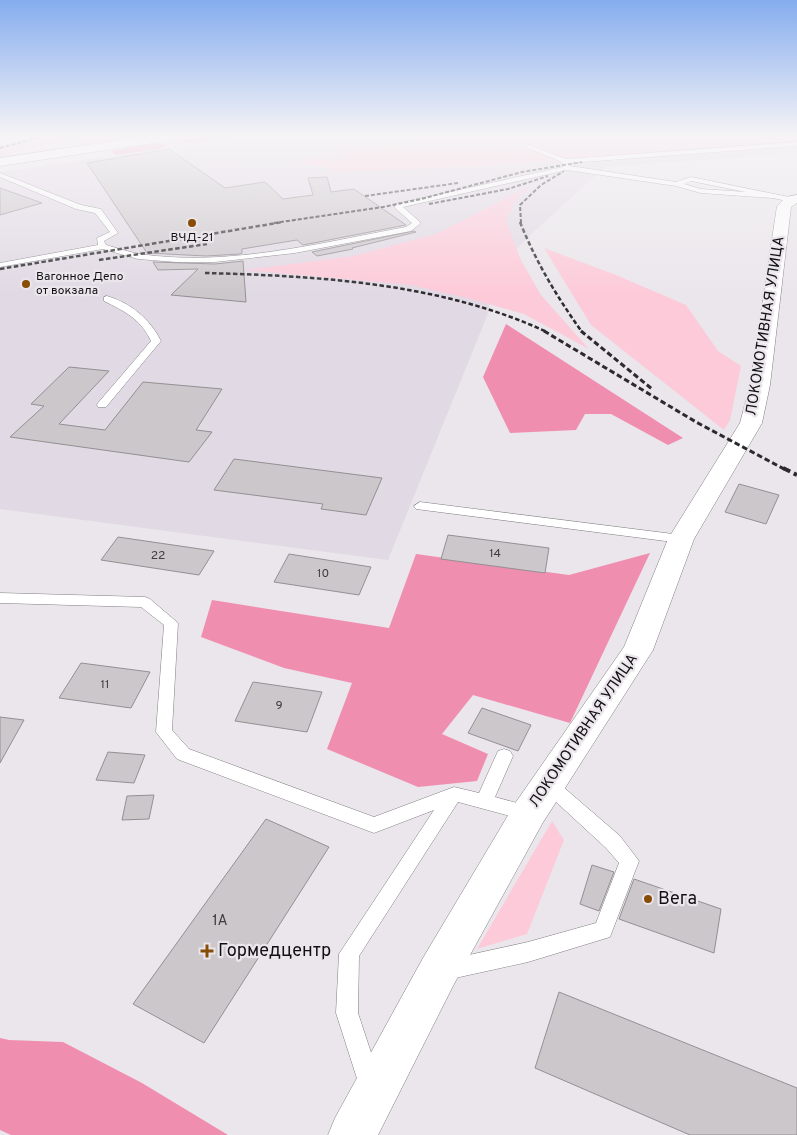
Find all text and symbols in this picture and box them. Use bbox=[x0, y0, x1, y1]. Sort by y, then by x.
marker: ВЧД-21 bbox=[186, 217, 198, 229]
place label: ВЧД-21 bbox=[171, 230, 213, 246]
street label: ЛОКОМОТИВНАЯ УЛИЦА bbox=[742, 235, 790, 417]
place label: Вагонное Депо от вокзала bbox=[36, 269, 124, 299]
marker: Вагонное Депо от вокзала bbox=[20, 278, 32, 290]
house number: 14 bbox=[489, 546, 501, 562]
house number: 22 bbox=[151, 548, 165, 564]
house number: 10 bbox=[317, 566, 329, 582]
street label: ЛОКОМОТИВНАЯ УЛИЦА bbox=[525, 650, 643, 812]
house number: 11 bbox=[101, 677, 109, 693]
house number: 9 bbox=[275, 698, 283, 714]
place label: Вега bbox=[658, 888, 697, 911]
marker: Вега bbox=[642, 893, 654, 905]
house number: 1А bbox=[212, 912, 228, 931]
place label: Гормедцентр bbox=[218, 940, 331, 963]
marker: Гормедцентр bbox=[200, 944, 214, 958]

